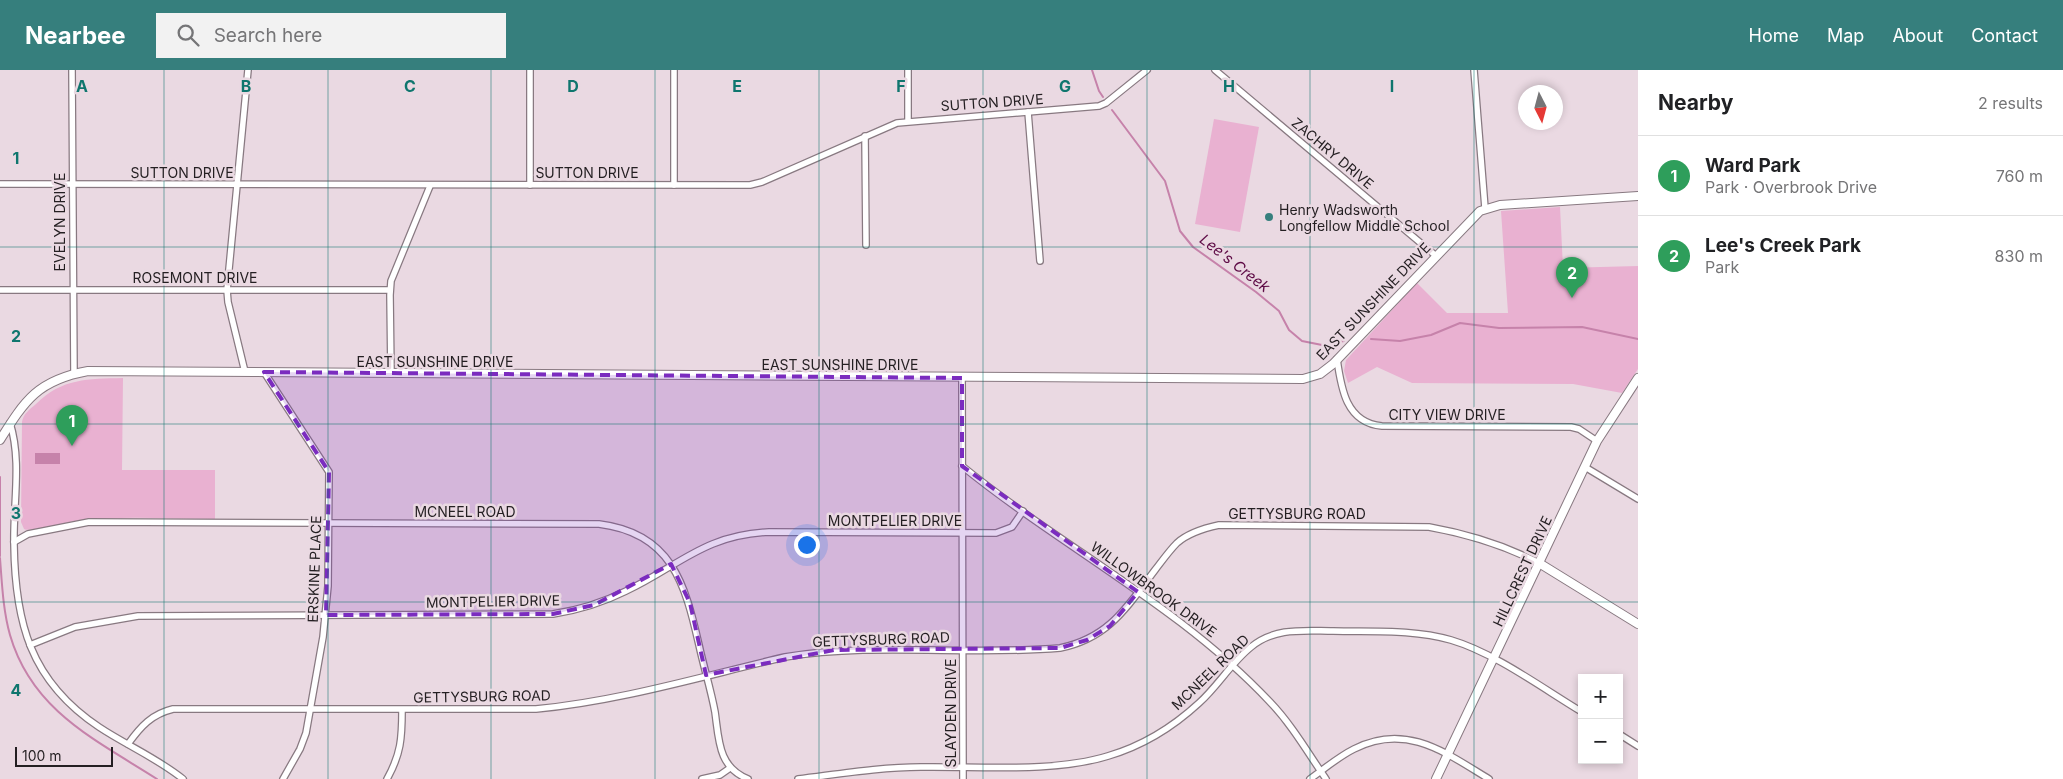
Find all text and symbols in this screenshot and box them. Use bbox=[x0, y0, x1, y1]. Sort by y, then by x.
search box bbox=[156, 13, 506, 58]
text: Nearbee bbox=[25, 21, 126, 50]
icon: search bbox=[174, 21, 202, 49]
text: Search here bbox=[214, 24, 322, 47]
text: Home bbox=[1749, 25, 1799, 46]
text: Map bbox=[1827, 25, 1864, 46]
text: About bbox=[1892, 25, 1943, 46]
text: Contact bbox=[1971, 25, 2038, 46]
text: A bbox=[76, 76, 88, 96]
text: B bbox=[241, 76, 251, 96]
text: C bbox=[404, 76, 416, 96]
text: D bbox=[567, 76, 579, 96]
text: E bbox=[732, 76, 742, 96]
text: F bbox=[896, 76, 906, 96]
text: G bbox=[1059, 76, 1071, 96]
text: H bbox=[1223, 76, 1235, 96]
text: I bbox=[1390, 76, 1394, 96]
north arrow bbox=[1518, 85, 1563, 130]
street label: SUTTON DRIVE bbox=[940, 90, 1044, 114]
text: Nearby bbox=[1658, 90, 1733, 115]
text: 2 results bbox=[1978, 93, 2043, 113]
street label: ZACHRY DRIVE bbox=[1289, 114, 1377, 192]
text: 1 bbox=[13, 148, 19, 168]
text: Ward Park bbox=[1705, 154, 1801, 177]
street label: SUTTON DRIVE bbox=[130, 164, 234, 181]
street label: SUTTON DRIVE bbox=[535, 164, 639, 181]
text: 1 bbox=[1671, 166, 1677, 186]
text: 760 m bbox=[1996, 166, 2043, 186]
street label: EVELYN DRIVE bbox=[51, 173, 68, 271]
text: Park · Overbrook Drive bbox=[1705, 177, 1877, 197]
place label: Henry Wadsworth Longfellow Middle School bbox=[1279, 201, 1450, 234]
marker: Henry Wadsworth Longfellow Middle School bbox=[1263, 211, 1275, 223]
water label: Lee's Creek bbox=[1196, 230, 1275, 297]
text: Lee's Creek Park bbox=[1705, 234, 1861, 257]
street label: EAST SUNSHINE DRIVE bbox=[1312, 239, 1434, 363]
text: 2 bbox=[1669, 246, 1679, 266]
text: 830 m bbox=[1995, 246, 2043, 266]
pin: 2 bbox=[1556, 257, 1588, 298]
text: Park bbox=[1705, 257, 1739, 277]
street label: ROSEMONT DRIVE bbox=[133, 269, 257, 286]
text: 2 bbox=[11, 326, 21, 346]
street label: EAST SUNSHINE DRIVE bbox=[357, 353, 513, 370]
street label: EAST SUNSHINE DRIVE bbox=[762, 356, 918, 373]
pin: 1 bbox=[56, 405, 88, 446]
street label: CITY VIEW DRIVE bbox=[1388, 406, 1506, 423]
text: 3 bbox=[11, 503, 21, 523]
street label: MCNEEL ROAD bbox=[414, 503, 516, 520]
street label: GETTYSBURG ROAD bbox=[1228, 505, 1366, 522]
street label: MONTPELIER DRIVE bbox=[828, 512, 962, 529]
street label: HILLCREST DRIVE bbox=[1489, 513, 1555, 629]
street label: ERSKINE PLACE bbox=[304, 515, 324, 623]
your location bbox=[794, 532, 820, 558]
street label: WILLOWBROOK DRIVE bbox=[1088, 538, 1220, 640]
street label: MONTPELIER DRIVE bbox=[426, 591, 560, 611]
street label: GETTYSBURG ROAD bbox=[812, 628, 950, 650]
street label: MCNEEL ROAD bbox=[1168, 631, 1252, 713]
street label: SLAYDEN DRIVE bbox=[942, 659, 959, 767]
map controls bbox=[1578, 674, 1623, 764]
button: + bbox=[1578, 674, 1623, 719]
text: 4 bbox=[11, 680, 22, 700]
street label: GETTYSBURG ROAD bbox=[413, 686, 551, 706]
button: − bbox=[1578, 719, 1623, 764]
scale bar bbox=[15, 744, 112, 767]
text: 100 m bbox=[22, 747, 62, 764]

